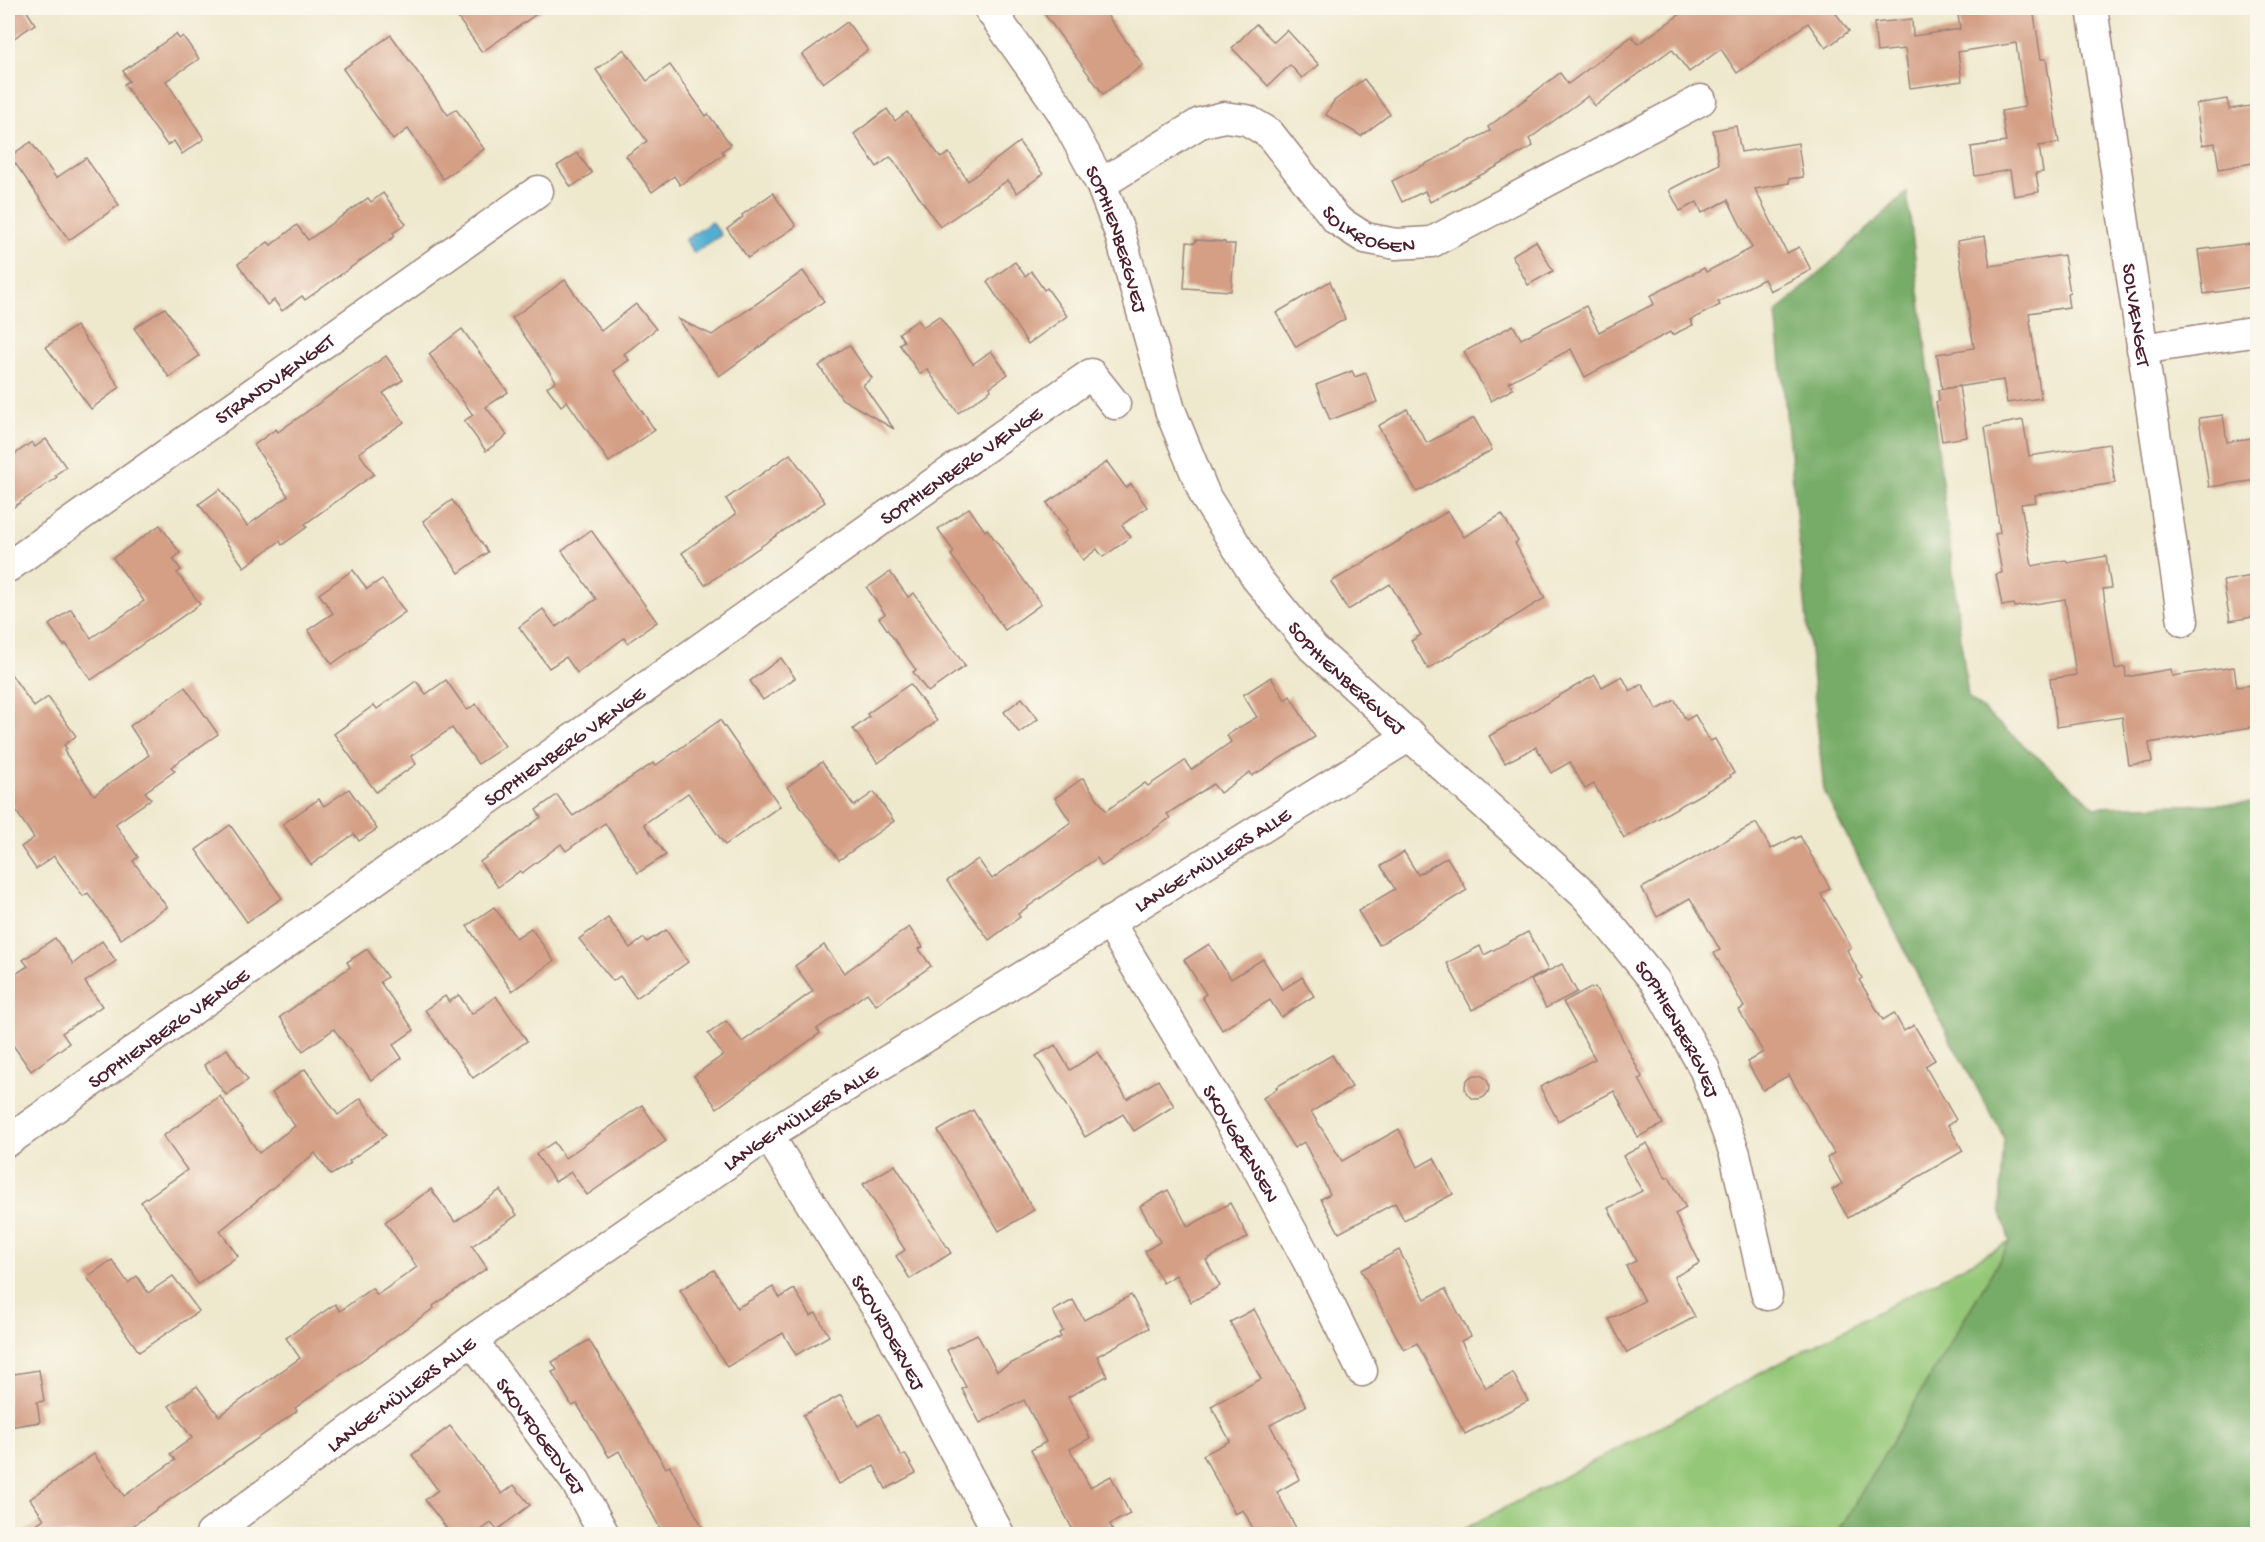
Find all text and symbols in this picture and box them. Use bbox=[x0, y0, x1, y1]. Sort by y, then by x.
street label: SOPHIENBERGVEJ bbox=[1078, 163, 1150, 317]
street label: SOLKROGEN bbox=[1315, 202, 1416, 260]
street label: SOLVÆNGET bbox=[2115, 262, 2153, 369]
street label: STRANDVÆNGET bbox=[212, 330, 341, 431]
street label: SOPHIENBERG VÆNGE bbox=[877, 403, 1049, 532]
street label: SOPHIENBERGVEJ bbox=[1281, 618, 1410, 742]
street label: SOPHIENBERG VÆNGE bbox=[481, 682, 652, 814]
street label: LANGE-MÜLLERS ALLE bbox=[1131, 804, 1297, 919]
street label: SOPHIENBERGVEJ bbox=[1628, 957, 1722, 1102]
street label: SOPHIENBERG VÆNGE bbox=[85, 964, 256, 1095]
street label: LANGE-MÜLLERS ALLE bbox=[720, 1061, 885, 1178]
street label: SKOVGRÆNSEN bbox=[1195, 1082, 1282, 1208]
street label: SKOVRIDERVEJ bbox=[844, 1272, 928, 1396]
street label: LANGE-MÜLLERS ALLE bbox=[324, 1332, 483, 1459]
street label: SKOVFOGEDVEJ bbox=[489, 1375, 589, 1500]

